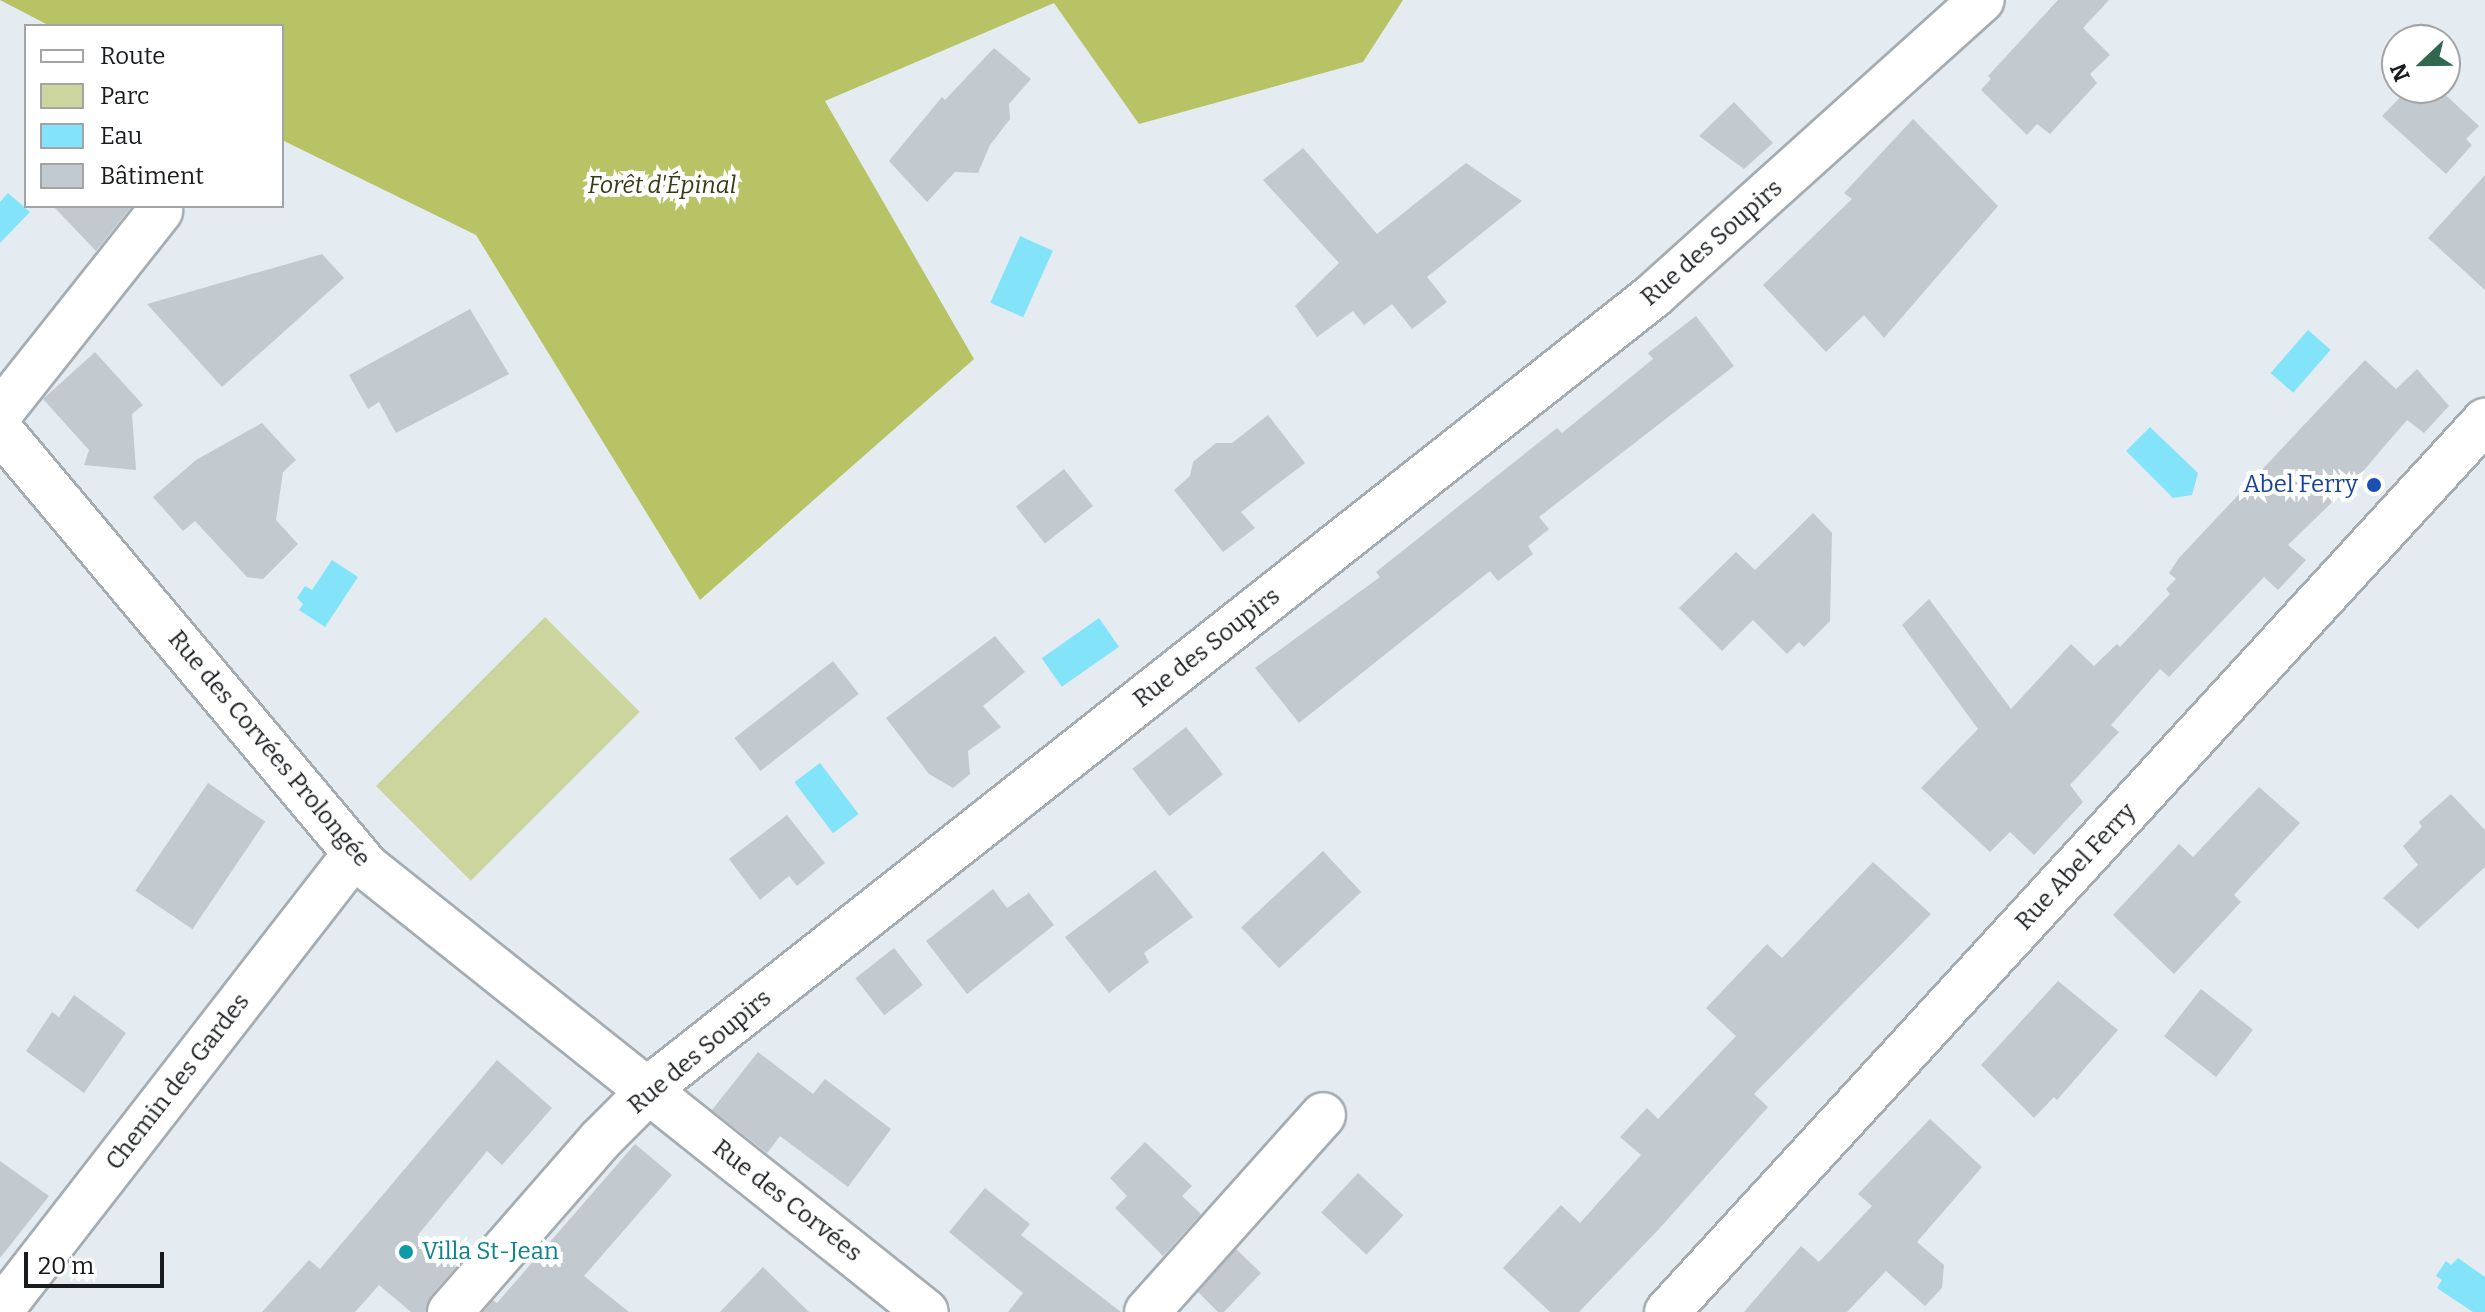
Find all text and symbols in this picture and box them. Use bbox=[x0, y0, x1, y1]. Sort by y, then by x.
legend bbox=[24, 24, 284, 208]
north arrow bbox=[2381, 24, 2461, 104]
text: Route bbox=[100, 42, 165, 70]
text: N bbox=[2384, 60, 2416, 85]
text: Parc bbox=[100, 82, 149, 110]
text: Eau bbox=[100, 122, 142, 150]
text: Bâtiment bbox=[100, 162, 204, 190]
park label: Forêt d'Épinal bbox=[588, 172, 736, 200]
street label: Rue des Soupirs bbox=[1635, 174, 1789, 312]
place label: Abel Ferry bbox=[2243, 471, 2358, 499]
marker: Abel Ferry bbox=[2365, 476, 2383, 494]
street label: Rue des Soupirs bbox=[1128, 582, 1286, 714]
street label: Rue des Corvées Prolongée bbox=[162, 625, 376, 873]
street label: Rue Abel Ferry bbox=[2010, 798, 2142, 936]
street label: Rue des Soupirs bbox=[623, 984, 777, 1120]
street label: Chemin des Gardes bbox=[100, 988, 256, 1176]
street label: Rue des Corvées bbox=[707, 1134, 867, 1268]
scale bar bbox=[28, 1236, 168, 1286]
place label: Villa St-Jean bbox=[422, 1238, 559, 1266]
marker: Villa St-Jean bbox=[397, 1243, 415, 1261]
text: 20 m bbox=[38, 1252, 94, 1280]

